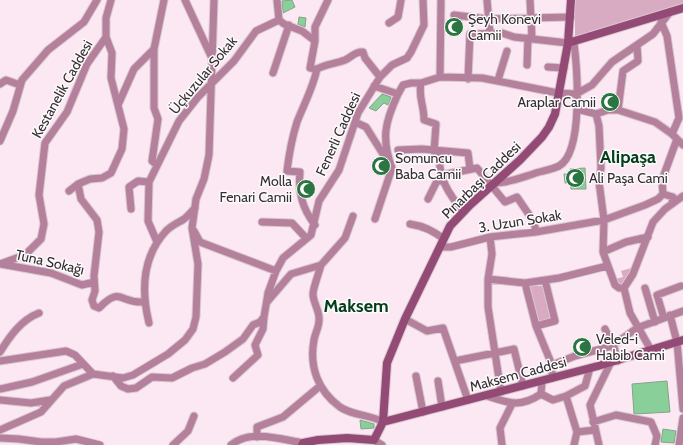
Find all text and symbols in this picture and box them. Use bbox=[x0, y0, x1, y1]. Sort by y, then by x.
place label: Şeyh Konevi Camii bbox=[468, 10, 541, 44]
mosque icon: Şeyh Konevi Camii bbox=[443, 16, 465, 38]
street label: Üçkuzular Sokak bbox=[165, 32, 241, 118]
street label: Kestanelik Caddesi bbox=[28, 37, 96, 141]
street label: Fenerli Caddesi bbox=[312, 89, 364, 179]
mosque icon: Araplar Camii bbox=[599, 91, 621, 113]
place label: Araplar Camii bbox=[517, 93, 596, 111]
street label: Pınarbaşı Caddesi bbox=[438, 138, 524, 222]
district label: Alipaşa bbox=[600, 146, 656, 168]
place label: Somuncu Baba Camii bbox=[395, 149, 461, 183]
mosque icon: Somuncu Baba Camii bbox=[370, 155, 392, 177]
mosque icon: Ali Paşa Cami bbox=[564, 167, 586, 189]
place label: Ali Paşa Cami bbox=[589, 169, 668, 187]
place label: Molla Fenari Camii bbox=[219, 172, 292, 206]
mosque icon: Molla Fenari Camii bbox=[295, 178, 317, 200]
street label: 3. Uzun Sokak bbox=[477, 205, 563, 236]
street label: Tuna Sokağı bbox=[14, 245, 86, 279]
district label: Maksem bbox=[323, 295, 389, 317]
place label: Veled-i Habib Cami bbox=[596, 330, 665, 364]
mosque icon: Veled-i Habib Cami bbox=[571, 336, 593, 358]
street label: Maksem Caddesi bbox=[468, 352, 568, 396]

